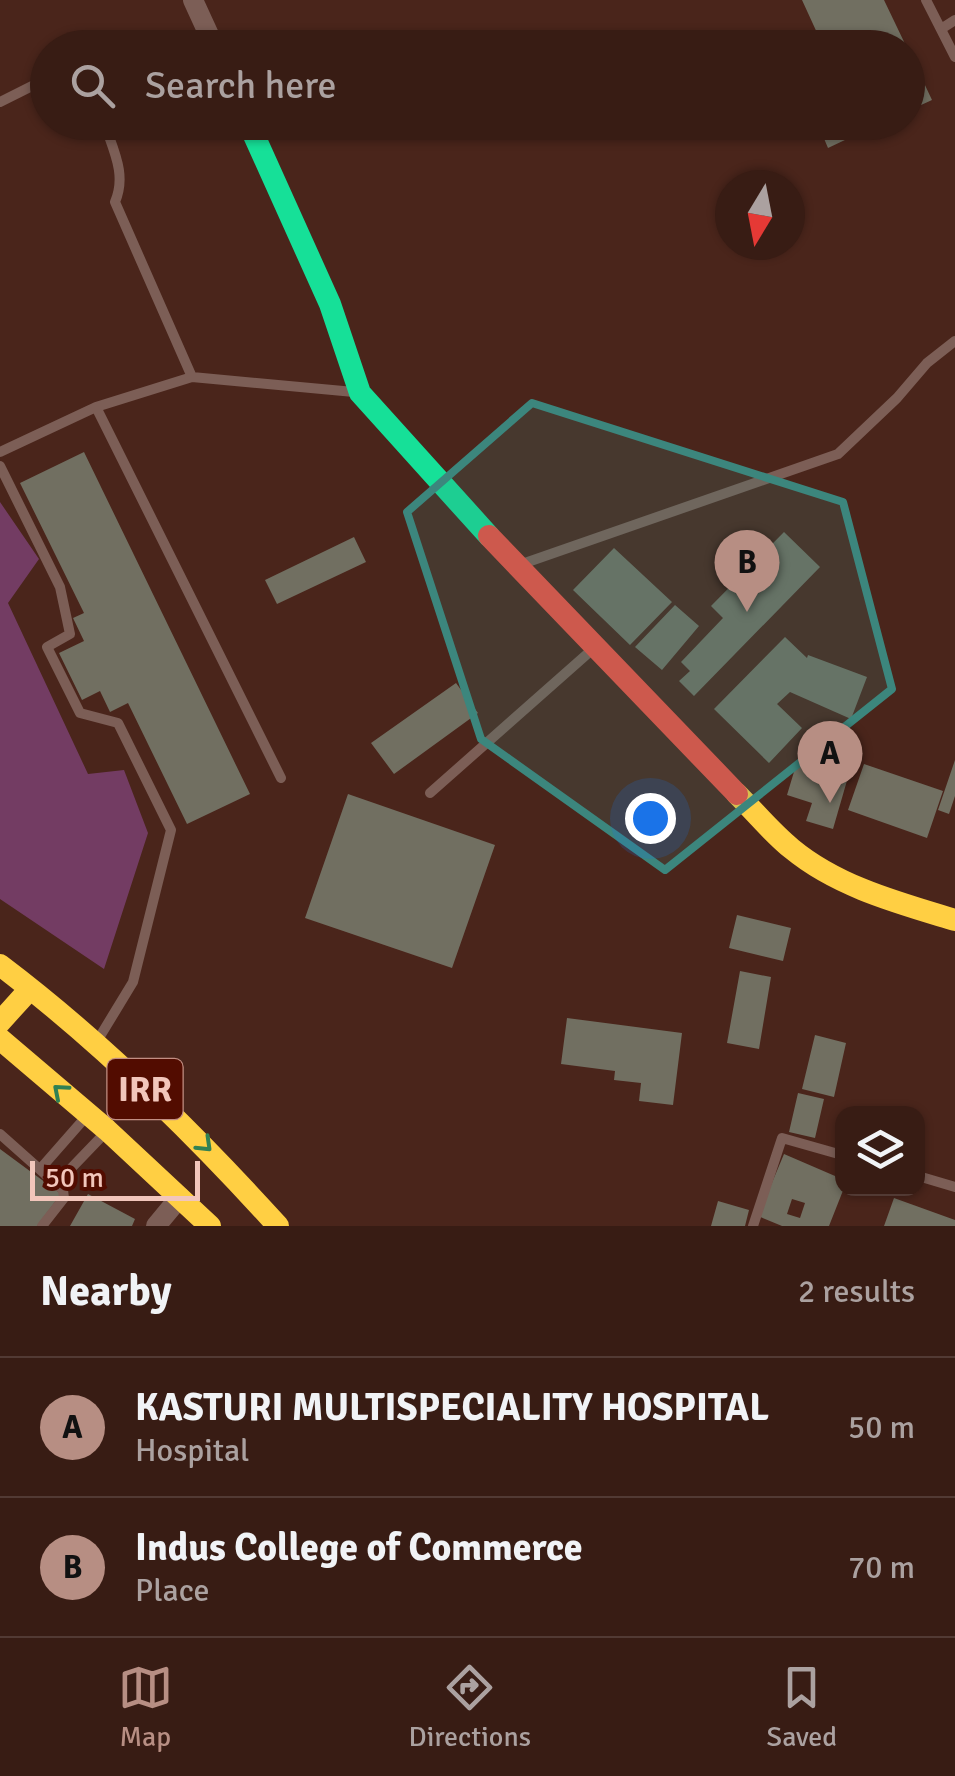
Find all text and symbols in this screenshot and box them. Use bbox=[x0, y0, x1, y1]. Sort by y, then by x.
search box bbox=[30, 30, 925, 140]
icon: search bbox=[65, 58, 120, 113]
text: Search here bbox=[145, 62, 337, 109]
north arrow bbox=[715, 170, 805, 260]
pin: B bbox=[714, 530, 780, 612]
pin: A bbox=[798, 720, 862, 803]
your location bbox=[625, 793, 676, 844]
road number: IRR bbox=[108, 1059, 182, 1119]
one-way arrow bbox=[53, 1084, 71, 1102]
map controls bbox=[835, 1106, 925, 1196]
button: layers bbox=[835, 1106, 925, 1196]
one-way arrow bbox=[193, 1133, 211, 1151]
scale bar bbox=[30, 1156, 200, 1200]
text: 50 m bbox=[45, 1161, 104, 1195]
text: Nearby bbox=[40, 1266, 172, 1317]
text: 2 results bbox=[798, 1272, 915, 1311]
text: KASTURI MULTISPECIALITY HOSPITAL bbox=[135, 1384, 769, 1431]
text: A bbox=[62, 1408, 83, 1447]
text: 50 m bbox=[848, 1408, 915, 1447]
text: Hospital bbox=[135, 1431, 250, 1470]
text: Indus College of Commerce bbox=[135, 1524, 583, 1571]
text: B bbox=[63, 1548, 82, 1587]
text: 70 m bbox=[848, 1548, 915, 1587]
text: Place bbox=[135, 1571, 210, 1610]
tab: Map bbox=[118, 1660, 173, 1754]
tab: Directions bbox=[409, 1660, 531, 1754]
tab: Saved bbox=[767, 1660, 837, 1754]

